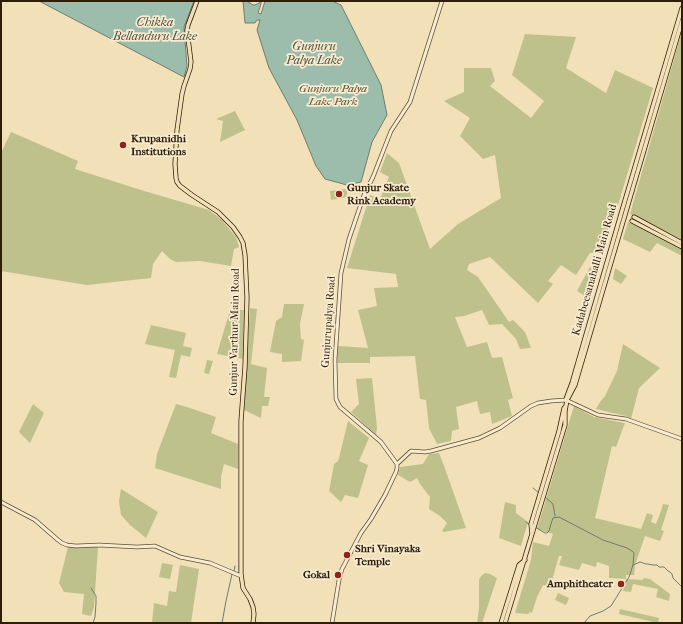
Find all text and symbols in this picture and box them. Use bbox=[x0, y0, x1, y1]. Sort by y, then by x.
water label: Chikka Bellanduru Lake bbox=[113, 16, 197, 44]
water label: Gunjuru Palya Lake bbox=[286, 40, 342, 68]
park label: Gunjuru Palya Lake Park bbox=[299, 82, 367, 108]
place label: Krupanidhi Institutions bbox=[131, 132, 186, 158]
marker: Krupanidhi Institutions bbox=[118, 140, 128, 150]
place label: Gunjur Skate Rink Academy bbox=[347, 181, 416, 207]
marker: Gunjur Skate Rink Academy bbox=[334, 189, 344, 199]
street label: Kadabeesanahalli Main Road bbox=[570, 203, 620, 337]
street label: Gunjur Varthur Main Road bbox=[227, 268, 243, 396]
street label: Gunjurupalya Road bbox=[319, 276, 339, 368]
place label: Shri Vinayaka Temple bbox=[355, 542, 420, 568]
marker: Shri Vinayaka Temple bbox=[342, 550, 352, 560]
place label: Gokal bbox=[303, 568, 330, 582]
marker: Gokal bbox=[333, 570, 343, 580]
place label: Amphitheater bbox=[547, 577, 613, 591]
marker: Amphitheater bbox=[616, 579, 626, 589]

